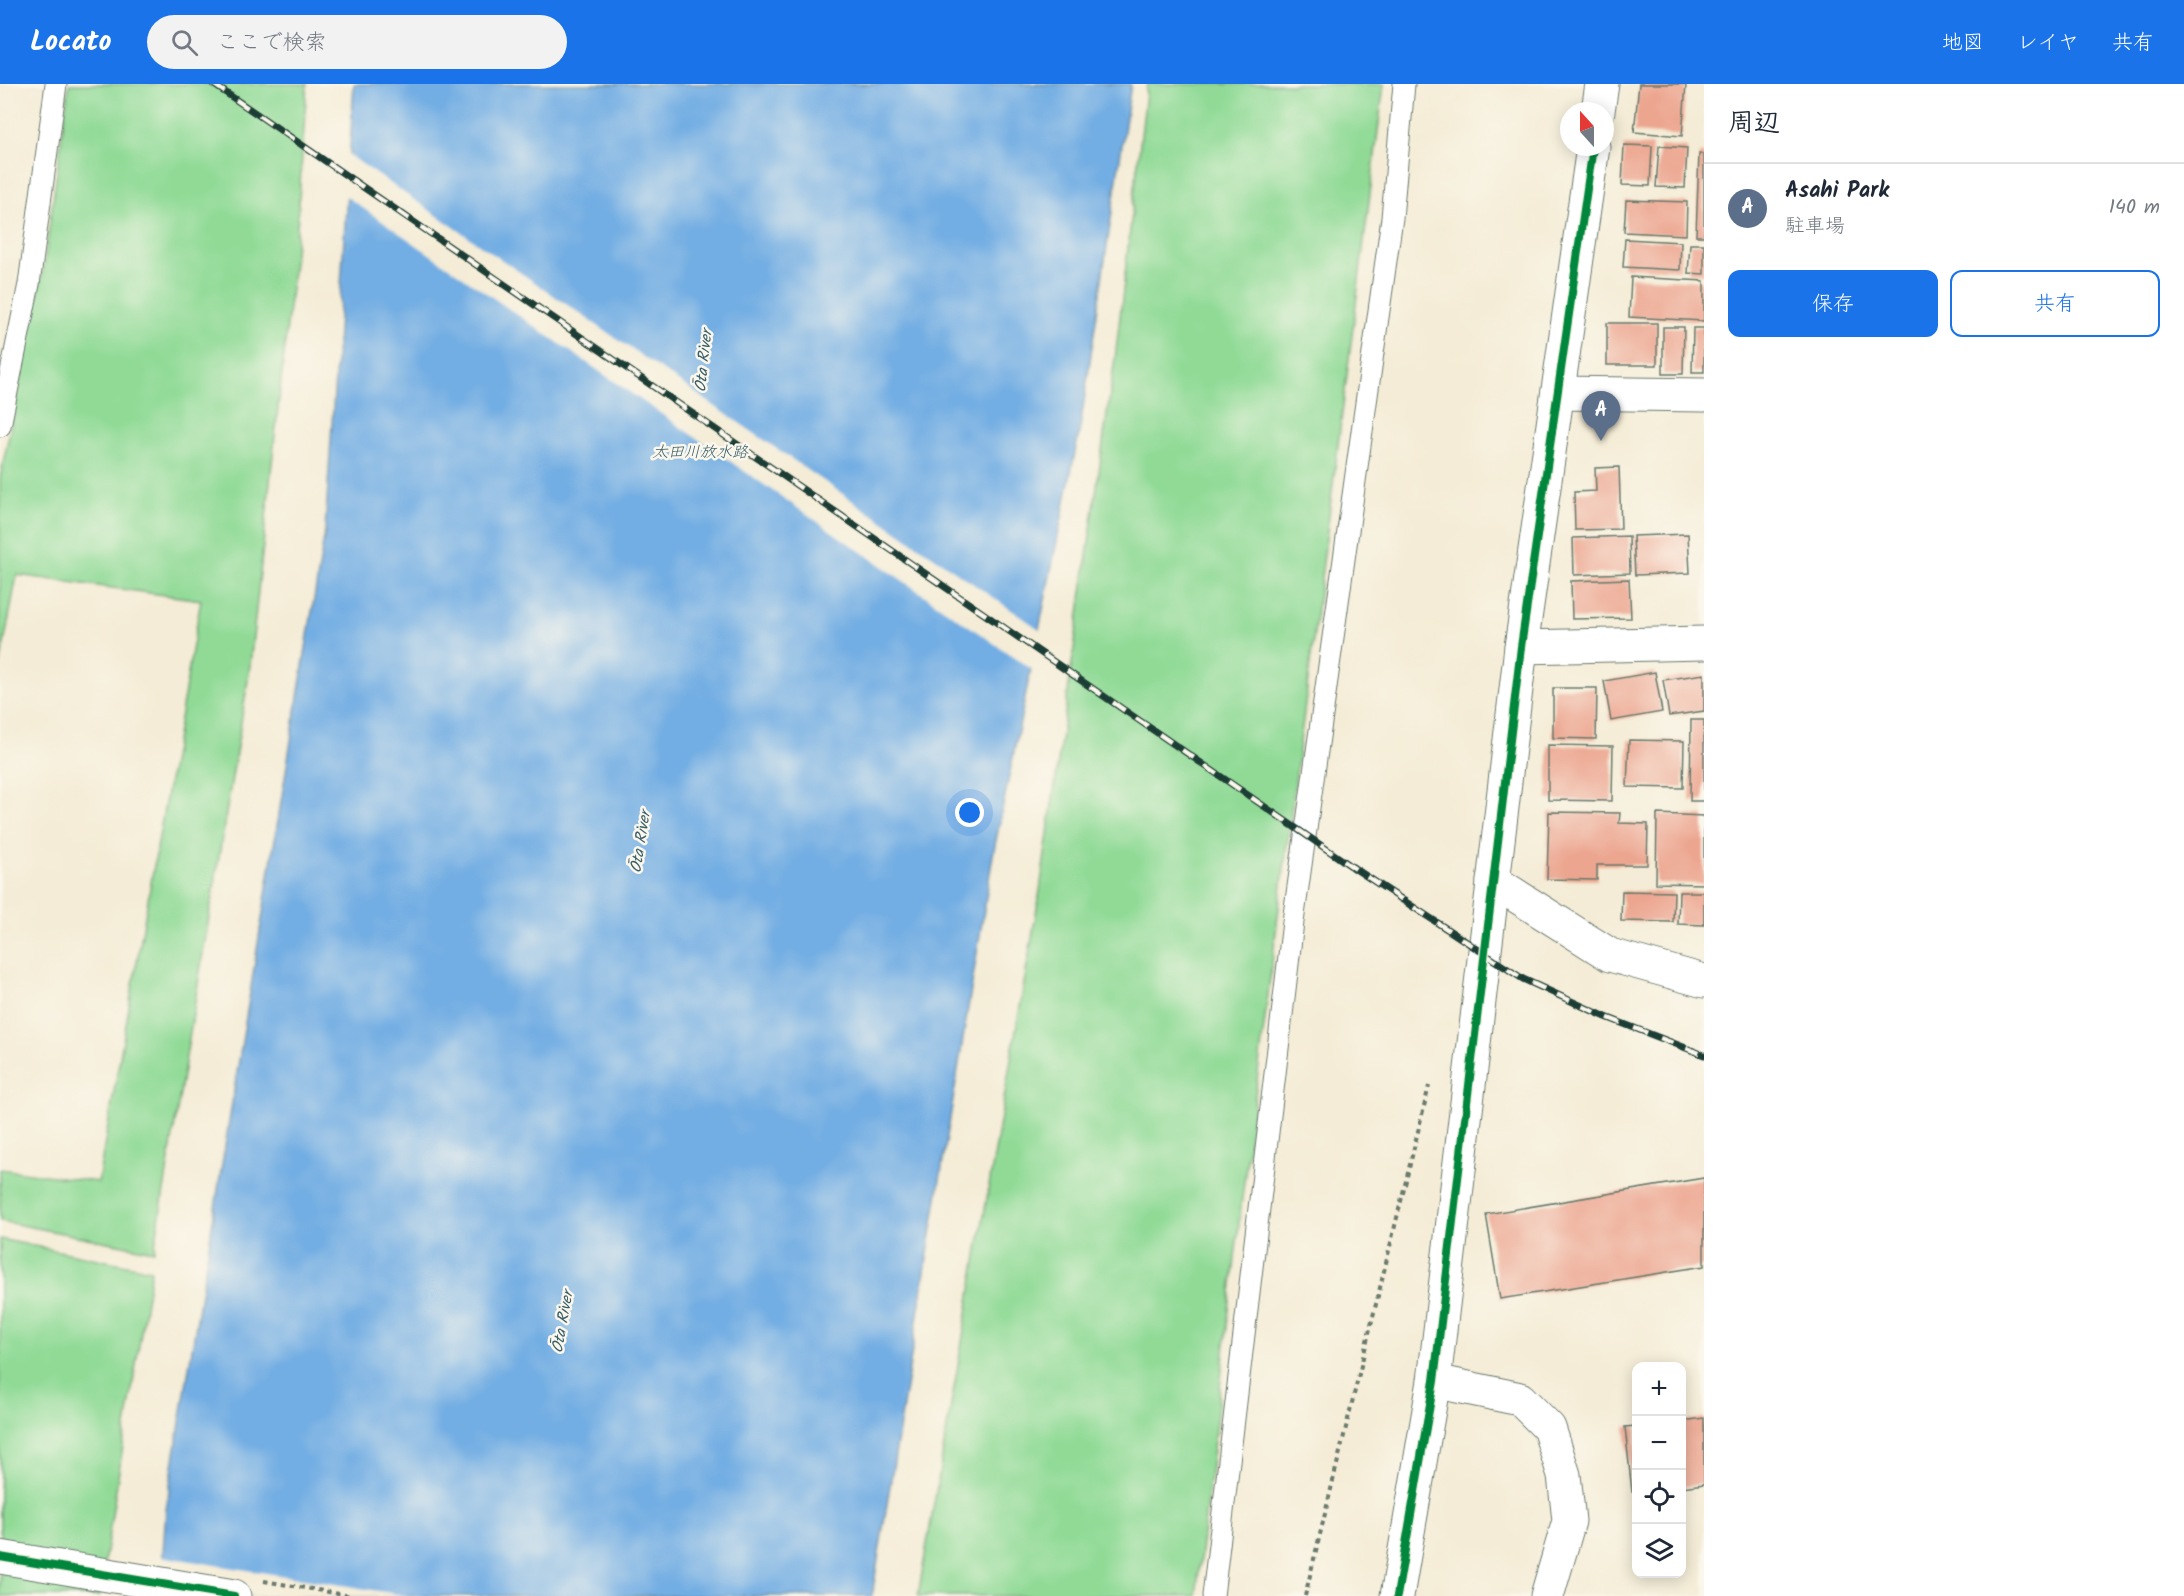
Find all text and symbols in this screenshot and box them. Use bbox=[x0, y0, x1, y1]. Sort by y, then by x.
search box bbox=[147, 15, 567, 69]
text: Locato bbox=[30, 20, 111, 65]
icon: search bbox=[168, 26, 201, 59]
text: ここで検索 bbox=[216, 26, 326, 61]
text: 地図 bbox=[1942, 27, 1984, 60]
text: レイヤ bbox=[2017, 27, 2079, 60]
text: 共有 bbox=[2112, 27, 2154, 60]
north arrow bbox=[1560, 102, 1614, 156]
text: 周辺 bbox=[1728, 103, 1780, 145]
text: Asahi Park bbox=[1785, 174, 1889, 209]
text: A bbox=[1741, 192, 1754, 224]
text: 140 m bbox=[2109, 192, 2160, 224]
text: 駐車場 bbox=[1785, 211, 1845, 243]
button: 保存 bbox=[1728, 270, 1938, 337]
button: 共有 bbox=[1950, 270, 2160, 337]
water label: Ōta River bbox=[688, 325, 720, 393]
pin: A bbox=[1582, 392, 1620, 441]
water label: 太田川放水路 bbox=[652, 440, 749, 465]
your location bbox=[955, 798, 984, 827]
water label: Ōta River bbox=[624, 806, 659, 875]
water label: Ōta River bbox=[545, 1285, 581, 1355]
map controls bbox=[1632, 1362, 1686, 1578]
button: + bbox=[1632, 1362, 1686, 1416]
button: − bbox=[1632, 1416, 1686, 1470]
button: locate bbox=[1632, 1470, 1686, 1524]
button: layers bbox=[1632, 1524, 1686, 1578]

